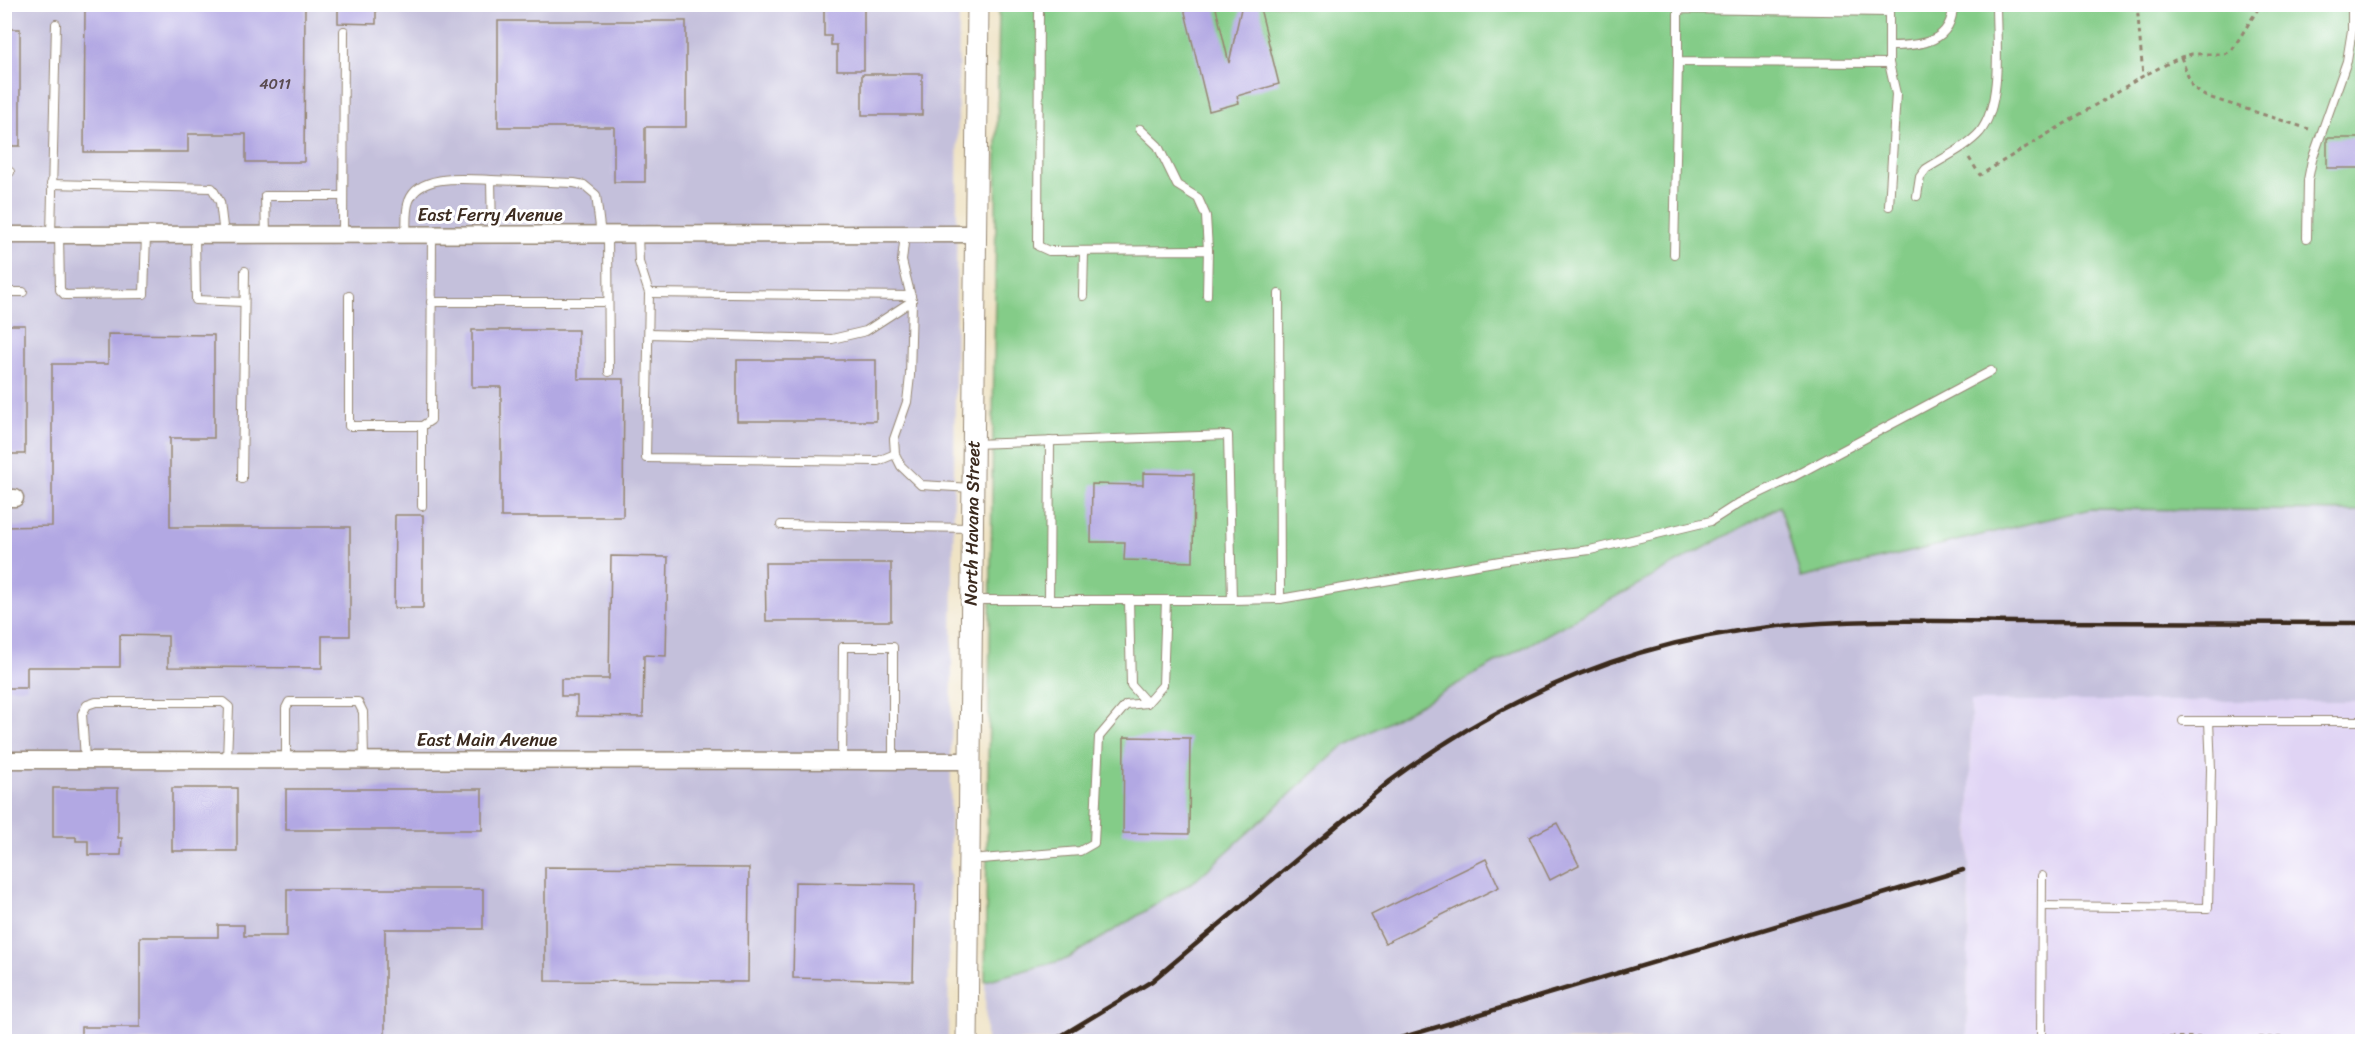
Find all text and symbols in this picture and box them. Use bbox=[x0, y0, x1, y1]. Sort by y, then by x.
house number: 4011 bbox=[259, 71, 291, 97]
street label: East Ferry Avenue bbox=[417, 199, 563, 231]
street label: North Havana Street bbox=[955, 440, 989, 606]
street label: East Main Avenue bbox=[417, 724, 558, 756]

